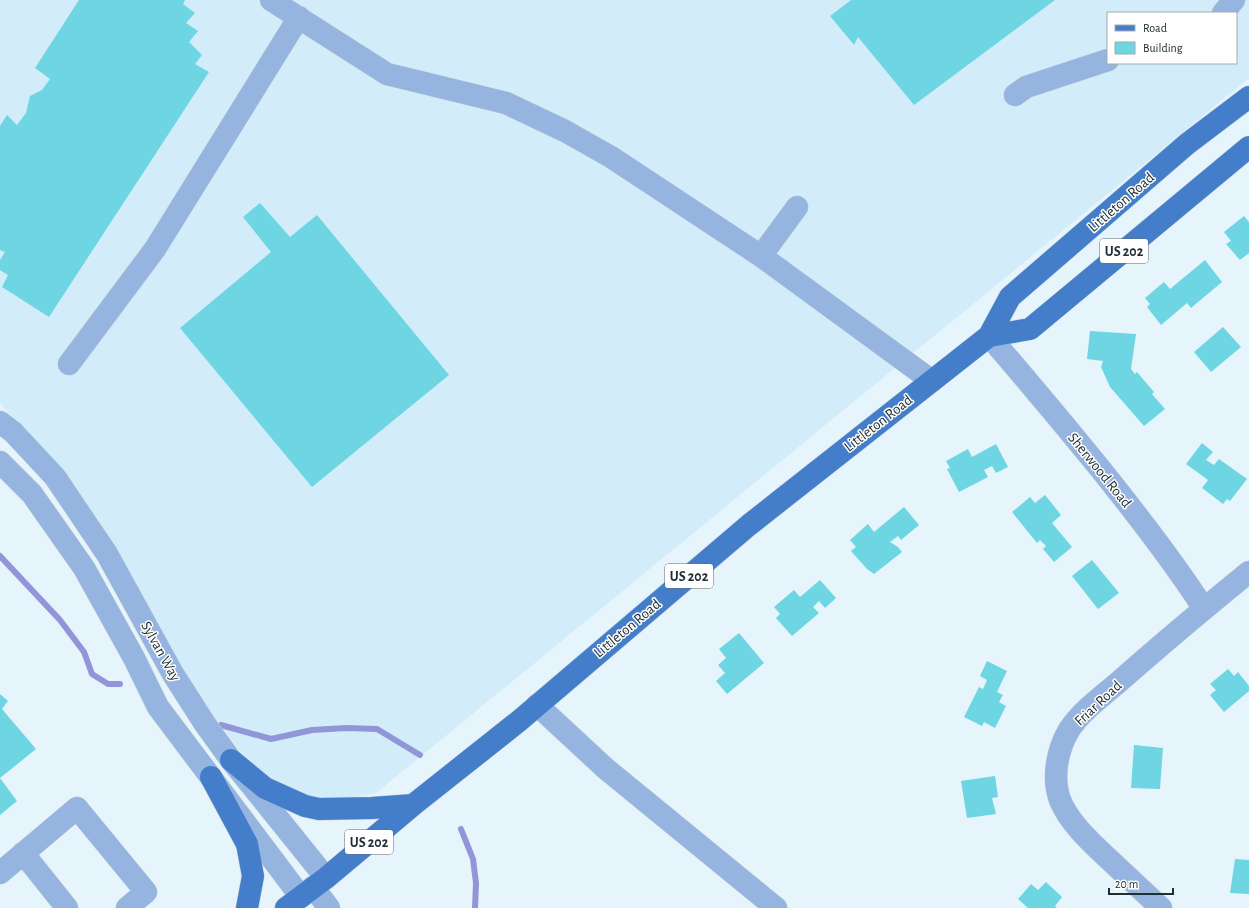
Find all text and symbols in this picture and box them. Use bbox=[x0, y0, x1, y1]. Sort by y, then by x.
legend bbox=[1107, 12, 1237, 64]
text: Road bbox=[1143, 22, 1167, 34]
text: Building bbox=[1143, 42, 1183, 54]
street label: Littleton Road bbox=[1085, 170, 1157, 235]
road number: US 202 bbox=[1100, 239, 1148, 263]
street label: Littleton Road bbox=[841, 392, 915, 455]
street label: Sherwood Road bbox=[1065, 430, 1134, 511]
road number: US 202 bbox=[665, 564, 713, 588]
street label: Littleton Road bbox=[591, 596, 664, 660]
street label: Sylvan Way bbox=[138, 619, 183, 684]
street label: Friar Road bbox=[1072, 678, 1125, 729]
road number: US 202 bbox=[345, 830, 393, 854]
scale bar bbox=[1109, 870, 1173, 896]
text: 20 m bbox=[1115, 878, 1138, 890]

